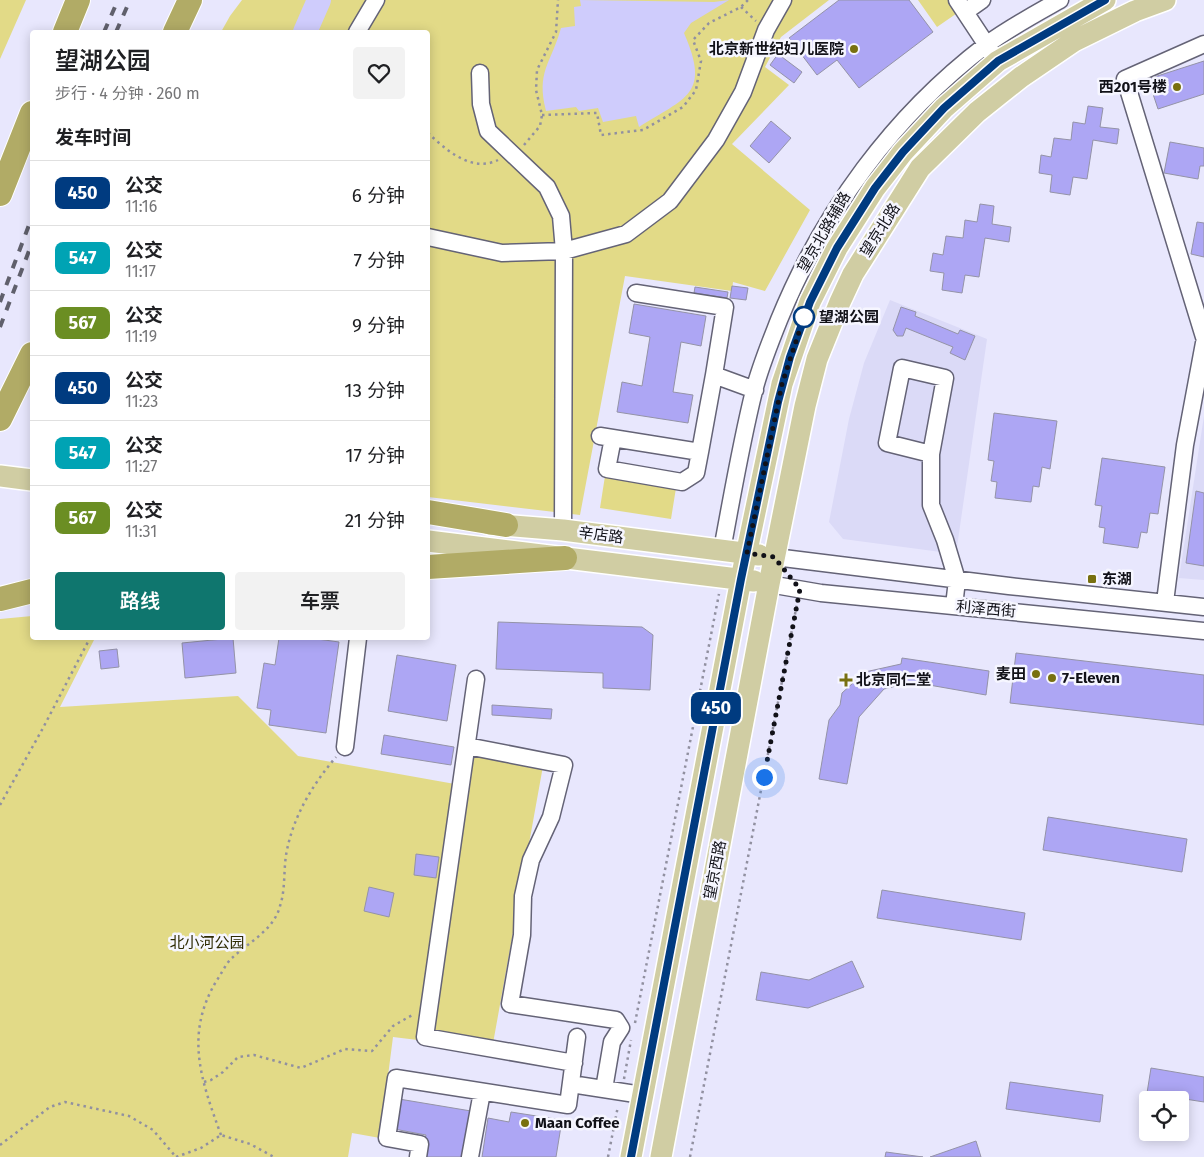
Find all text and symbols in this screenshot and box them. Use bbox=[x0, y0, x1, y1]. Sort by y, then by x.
place label: 北京新世纪妇儿医院 bbox=[709, 40, 844, 58]
marker: 北京新世纪妇儿医院 bbox=[848, 43, 860, 55]
text: 望湖公园 bbox=[55, 47, 151, 75]
button: heart bbox=[353, 47, 405, 99]
place label: 西201号楼 bbox=[1099, 78, 1167, 96]
marker: 西201号楼 bbox=[1171, 81, 1183, 93]
text: 步行 · 4 分钟 · 260 m bbox=[55, 84, 200, 103]
text: 发车时间 bbox=[55, 126, 131, 149]
text: 公交 bbox=[125, 174, 163, 197]
text: 450 bbox=[67, 182, 98, 204]
text: 6 分钟 bbox=[352, 184, 405, 207]
street label: 望京北路辅路 bbox=[794, 189, 854, 275]
text: 11:16 bbox=[125, 197, 157, 216]
street label: 望京北路 bbox=[856, 200, 904, 260]
text: 公交 bbox=[125, 239, 163, 262]
text: 547 bbox=[69, 247, 96, 269]
text: 7 分钟 bbox=[354, 249, 405, 272]
text: 11:17 bbox=[125, 262, 156, 281]
text: 公交 bbox=[125, 304, 163, 327]
marker: 望湖公园 bbox=[793, 306, 815, 328]
place label: 望湖公园 bbox=[819, 308, 879, 326]
text: 567 bbox=[69, 312, 96, 334]
text: 9 分钟 bbox=[352, 314, 405, 337]
text: 11:19 bbox=[125, 327, 157, 346]
text: 公交 bbox=[125, 369, 163, 392]
text: 450 bbox=[67, 377, 98, 399]
text: 13 分钟 bbox=[344, 379, 405, 402]
text: 11:23 bbox=[125, 392, 158, 411]
text: 公交 bbox=[125, 434, 163, 457]
text: 547 bbox=[69, 442, 96, 464]
text: 17 分钟 bbox=[345, 444, 405, 467]
text: 11:27 bbox=[125, 457, 157, 476]
text: 公交 bbox=[125, 499, 163, 522]
text: 567 bbox=[69, 507, 96, 529]
text: 21 分钟 bbox=[345, 509, 405, 532]
text: 11:31 bbox=[125, 522, 157, 541]
street label: 辛店路 bbox=[578, 523, 624, 547]
place label: 东湖 bbox=[1102, 570, 1132, 588]
button: 路线 bbox=[55, 572, 225, 630]
button: 车票 bbox=[235, 572, 405, 630]
marker: 东湖 bbox=[1086, 573, 1098, 585]
street label: 利泽西街 bbox=[955, 597, 1017, 621]
place label: 麦田 bbox=[996, 665, 1026, 683]
marker: 麦田 bbox=[1030, 668, 1042, 680]
place label: 7-Eleven bbox=[1062, 669, 1120, 687]
place label: 北京同仁堂 bbox=[856, 671, 931, 689]
marker: 7-Eleven bbox=[1046, 672, 1058, 684]
marker: 北京同仁堂 bbox=[840, 674, 852, 686]
line badge: 450 bbox=[687, 692, 745, 724]
text: 450 bbox=[701, 697, 731, 719]
your location bbox=[752, 765, 777, 790]
street label: 望京西路 bbox=[700, 839, 730, 901]
park label: 北小河公园 bbox=[169, 934, 245, 952]
map controls bbox=[1139, 1091, 1189, 1141]
button: locate bbox=[1139, 1091, 1189, 1141]
place label: Maan Coffee bbox=[535, 1114, 620, 1132]
marker: Maan Coffee bbox=[519, 1117, 531, 1129]

